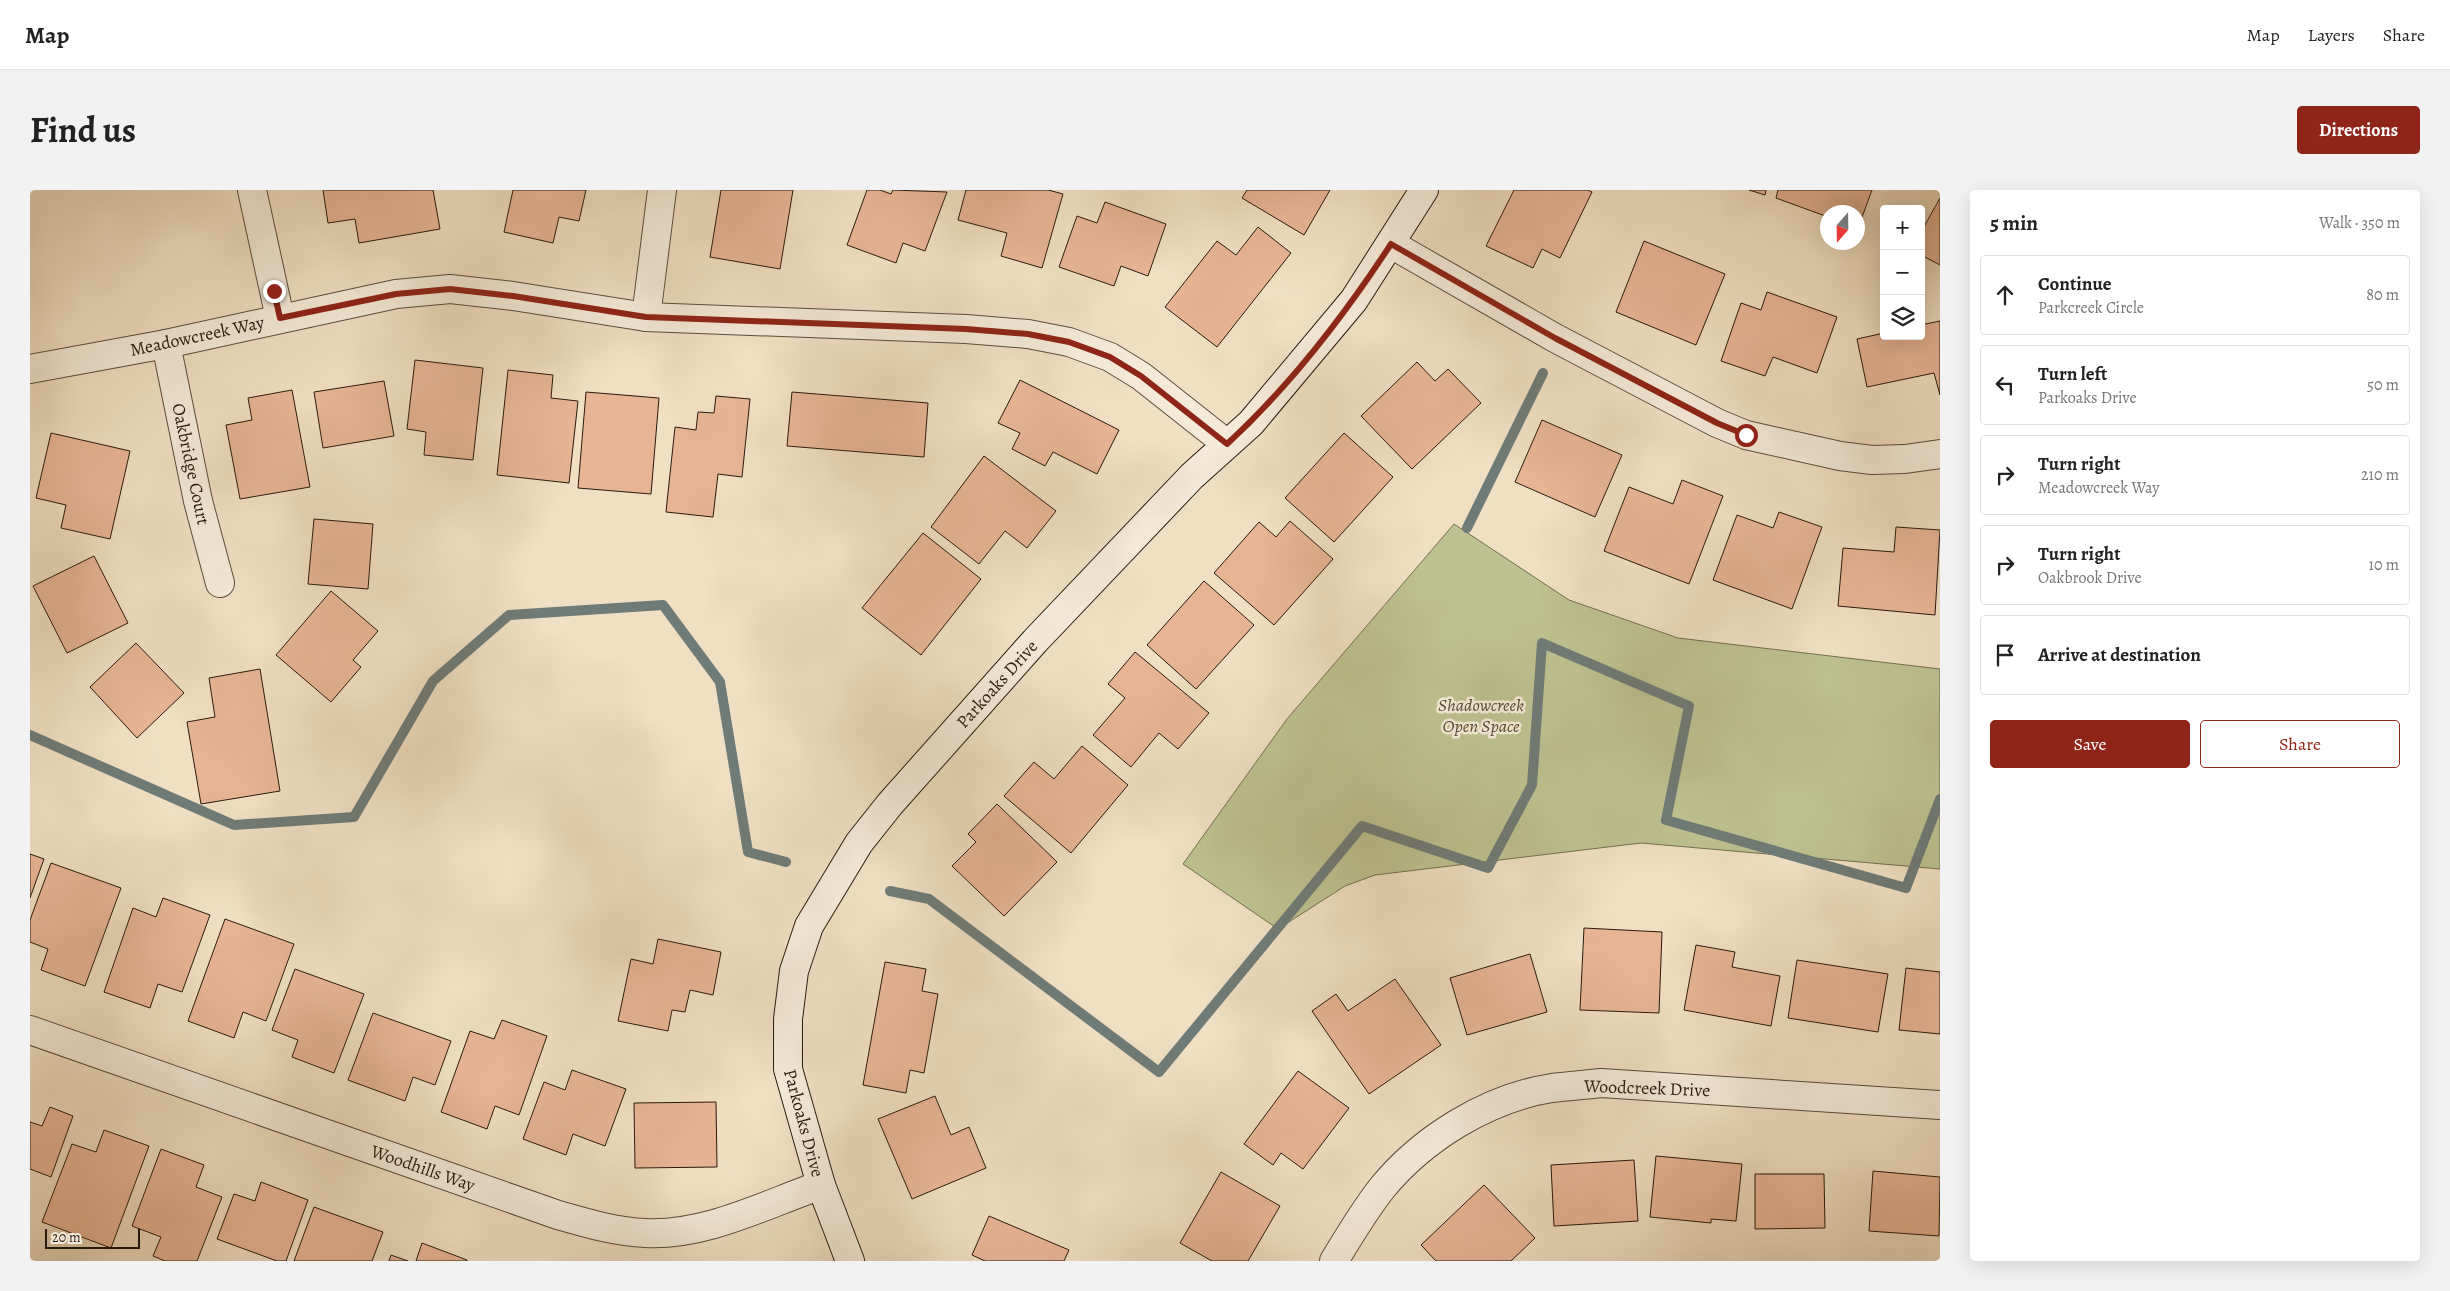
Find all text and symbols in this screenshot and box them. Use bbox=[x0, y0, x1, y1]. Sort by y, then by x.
text: Map bbox=[25, 19, 69, 51]
text: Map bbox=[2247, 23, 2280, 47]
text: Layers bbox=[2308, 23, 2355, 47]
text: Share bbox=[2383, 23, 2425, 47]
text: Find us bbox=[30, 106, 136, 154]
button: Directions bbox=[2297, 106, 2420, 154]
north arrow bbox=[1820, 205, 1865, 250]
map controls bbox=[1880, 205, 1925, 340]
button: + bbox=[1880, 205, 1925, 250]
text: 5 min bbox=[1990, 209, 2038, 237]
text: Walk · 350 m bbox=[2319, 212, 2400, 234]
button: − bbox=[1880, 250, 1925, 295]
text: Continue bbox=[2038, 271, 2112, 297]
route end bbox=[263, 280, 286, 303]
icon: ahead bbox=[1991, 281, 2019, 309]
text: 80 m bbox=[2366, 284, 2399, 306]
button: layers bbox=[1880, 295, 1925, 340]
text: Parkcreek Circle bbox=[2038, 297, 2144, 319]
street label: Meadowcreek Way bbox=[128, 310, 267, 362]
text: Turn left bbox=[2038, 361, 2107, 387]
icon: left bbox=[1991, 371, 2019, 399]
text: 50 m bbox=[2367, 374, 2399, 396]
text: Parkoaks Drive bbox=[2038, 387, 2137, 409]
street label: Oakbridge Court bbox=[166, 401, 216, 527]
route start bbox=[1735, 424, 1758, 447]
text: Turn right bbox=[2038, 451, 2120, 477]
icon: right bbox=[1991, 461, 2019, 489]
text: 210 m bbox=[2361, 464, 2399, 486]
text: Meadowcreek Way bbox=[2038, 477, 2159, 499]
text: Turn right bbox=[2038, 541, 2120, 567]
icon: right bbox=[1991, 551, 2019, 579]
text: 10 m bbox=[2369, 554, 2399, 576]
text: Oakbrook Drive bbox=[2038, 567, 2142, 589]
street label: Parkoaks Drive bbox=[951, 635, 1043, 733]
icon: arrive bbox=[1991, 641, 2019, 669]
text: Arrive at destination bbox=[2038, 642, 2201, 668]
park label: Shadowcreek Open Space bbox=[1438, 693, 1524, 738]
button: Save bbox=[1990, 720, 2190, 768]
button: Share bbox=[2200, 720, 2400, 768]
street label: Parkoaks Drive bbox=[778, 1066, 830, 1180]
street label: Woodcreek Drive bbox=[1582, 1074, 1711, 1102]
street label: Woodhills Way bbox=[367, 1139, 479, 1197]
scale bar bbox=[45, 1226, 140, 1249]
text: 20 m bbox=[52, 1228, 81, 1247]

